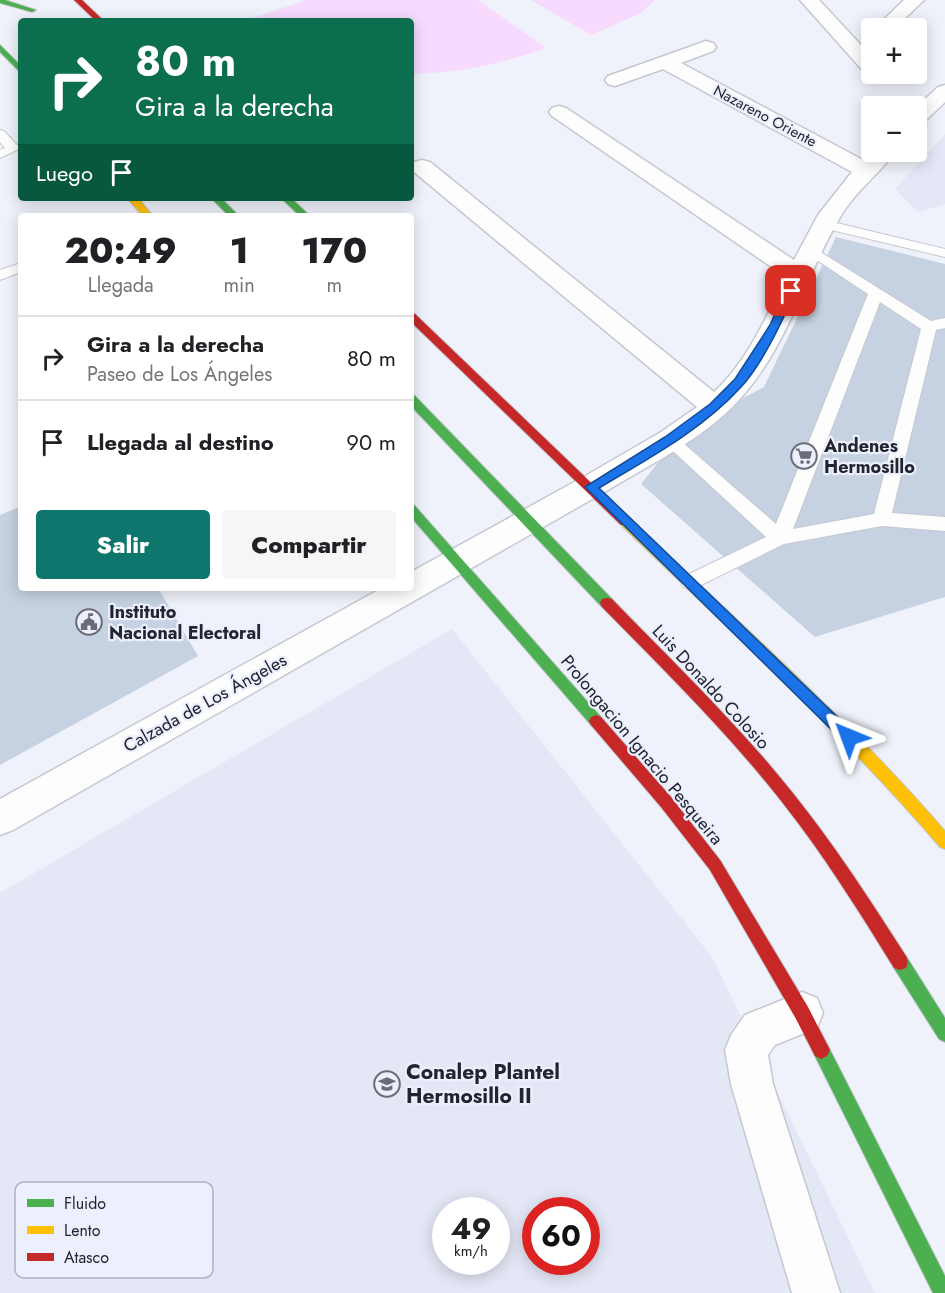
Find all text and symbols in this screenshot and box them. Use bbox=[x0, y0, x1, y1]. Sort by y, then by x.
map controls bbox=[861, 18, 927, 162]
button: + bbox=[861, 18, 927, 84]
text: 80 m bbox=[135, 31, 236, 92]
icon: right bbox=[36, 42, 114, 120]
street label: Nazareno Oriente bbox=[710, 80, 821, 153]
text: Gira a la derecha bbox=[135, 87, 334, 126]
button: − bbox=[861, 96, 927, 162]
icon: arrive bbox=[105, 156, 138, 189]
text: Luego bbox=[36, 157, 93, 189]
text: 20:49 bbox=[65, 224, 177, 276]
text: 1 bbox=[230, 224, 249, 276]
text: 170 bbox=[301, 224, 367, 276]
pin bbox=[765, 265, 816, 316]
text: Llegada bbox=[88, 271, 154, 300]
text: min bbox=[223, 271, 255, 300]
text: m bbox=[327, 271, 342, 300]
icon: arrive bbox=[774, 274, 807, 307]
text: Gira a la derecha bbox=[87, 328, 264, 360]
icon: right bbox=[36, 342, 69, 375]
text: 80 m bbox=[347, 342, 396, 374]
text: Paseo de Los Ángeles bbox=[87, 360, 272, 389]
icon: arrive bbox=[36, 426, 69, 459]
text: Llegada al destino bbox=[87, 426, 274, 458]
text: 90 m bbox=[346, 426, 396, 458]
place label: Andenes Hermosillo bbox=[823, 433, 915, 480]
supermarket icon: Andenes Hermosillo bbox=[789, 441, 819, 471]
button: Salir bbox=[36, 510, 210, 579]
button: Compartir bbox=[222, 510, 396, 579]
place label: Instituto Nacional Electoral bbox=[109, 599, 261, 646]
public building icon: Instituto Nacional Electoral bbox=[74, 607, 104, 637]
street label: Luis Donaldo Colosio bbox=[646, 619, 776, 755]
street label: Calzada de Los Ángeles bbox=[118, 647, 292, 759]
street label: Prolongacion Ignacio Pesqueira bbox=[555, 649, 729, 851]
position arrow bbox=[817, 705, 881, 769]
place label: Conalep Plantel Hermosillo II bbox=[406, 1057, 560, 1111]
school or university icon: Conalep Plantel Hermosillo II bbox=[372, 1069, 402, 1099]
legend bbox=[15, 1182, 213, 1278]
text: Fluido bbox=[64, 1192, 106, 1215]
speed limit sign: 60 bbox=[522, 1197, 600, 1275]
text: 49 bbox=[450, 1207, 492, 1250]
text: Lento bbox=[64, 1219, 101, 1242]
text: km/h bbox=[454, 1240, 488, 1262]
text: Atasco bbox=[64, 1246, 109, 1269]

